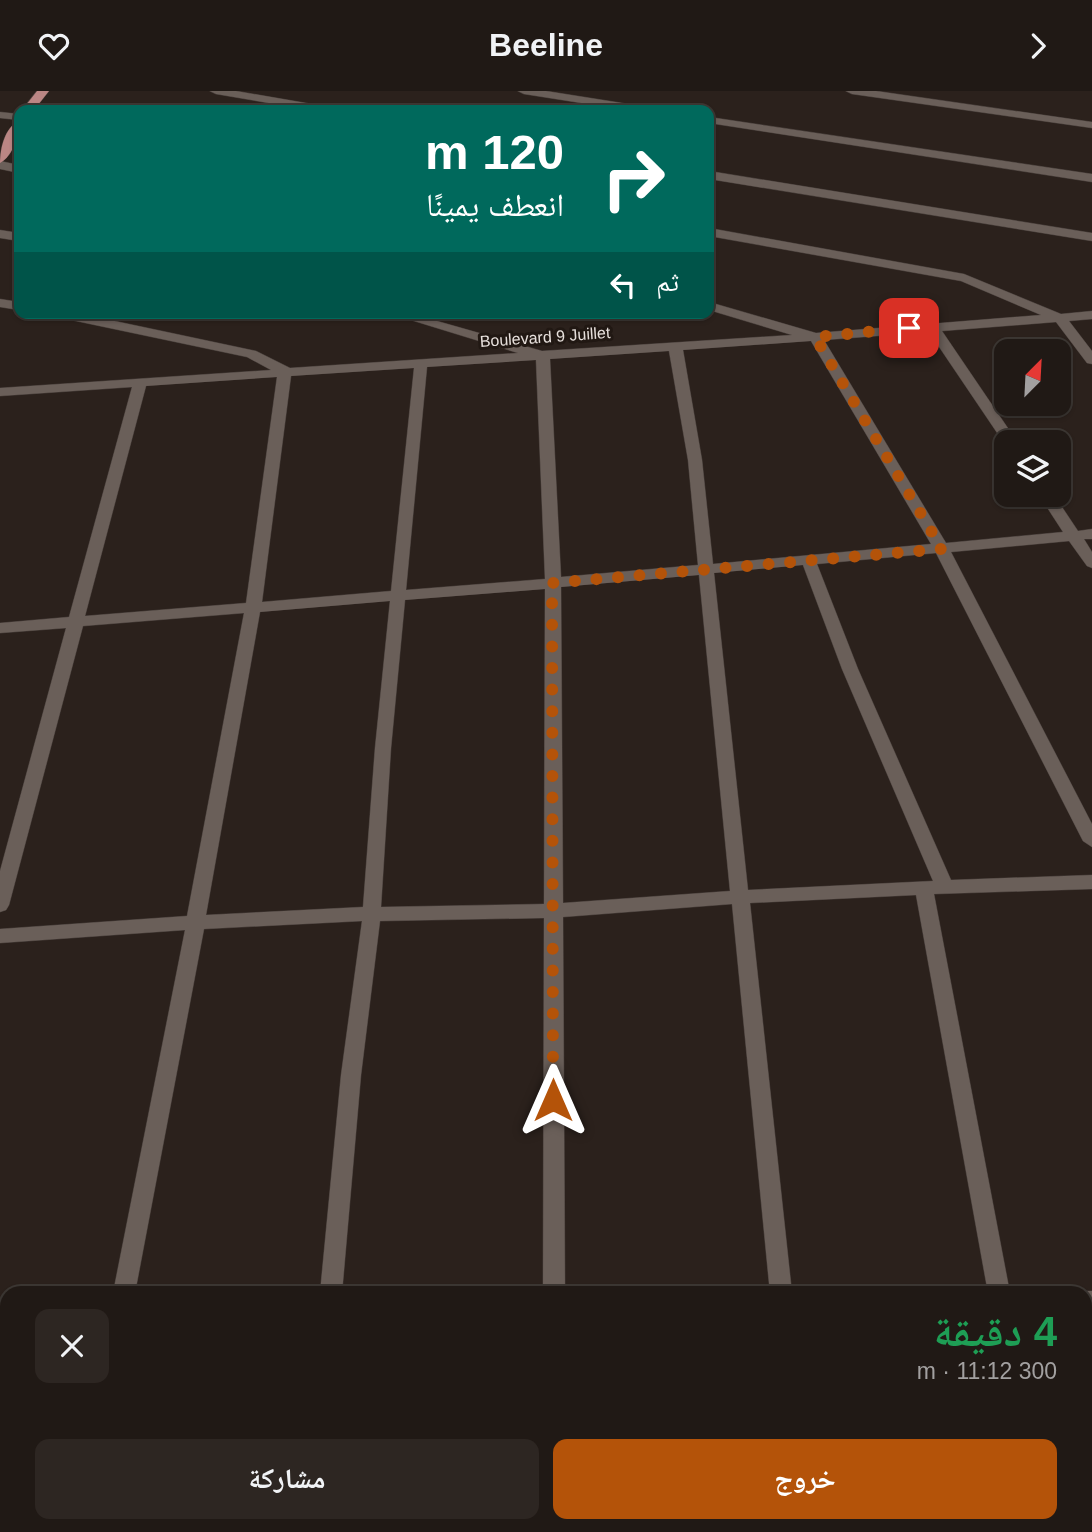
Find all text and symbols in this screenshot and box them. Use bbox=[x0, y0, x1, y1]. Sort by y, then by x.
icon: heart bbox=[35, 27, 73, 65]
text: Beeline bbox=[489, 27, 603, 63]
icon: forward bbox=[1019, 27, 1057, 65]
text: 120 m bbox=[425, 125, 564, 179]
icon: right bbox=[588, 133, 679, 224]
text: انعطف يمينًا bbox=[426, 187, 564, 223]
icon: left bbox=[604, 266, 642, 304]
text: ثم bbox=[656, 267, 679, 297]
pin bbox=[879, 298, 939, 358]
icon: arrive bbox=[890, 309, 928, 347]
street label: Boulevard 9 Juillet bbox=[479, 324, 611, 350]
north arrow bbox=[994, 339, 1071, 417]
map controls bbox=[994, 339, 1071, 507]
button: layers bbox=[994, 430, 1071, 507]
position arrow bbox=[516, 1063, 590, 1137]
text: 4 دقيقة bbox=[934, 1308, 1057, 1355]
button: close bbox=[35, 1309, 109, 1383]
text: 300 m · 11:12 bbox=[917, 1358, 1057, 1384]
button: مشاركة bbox=[35, 1439, 539, 1519]
button: خروج bbox=[553, 1439, 1057, 1519]

